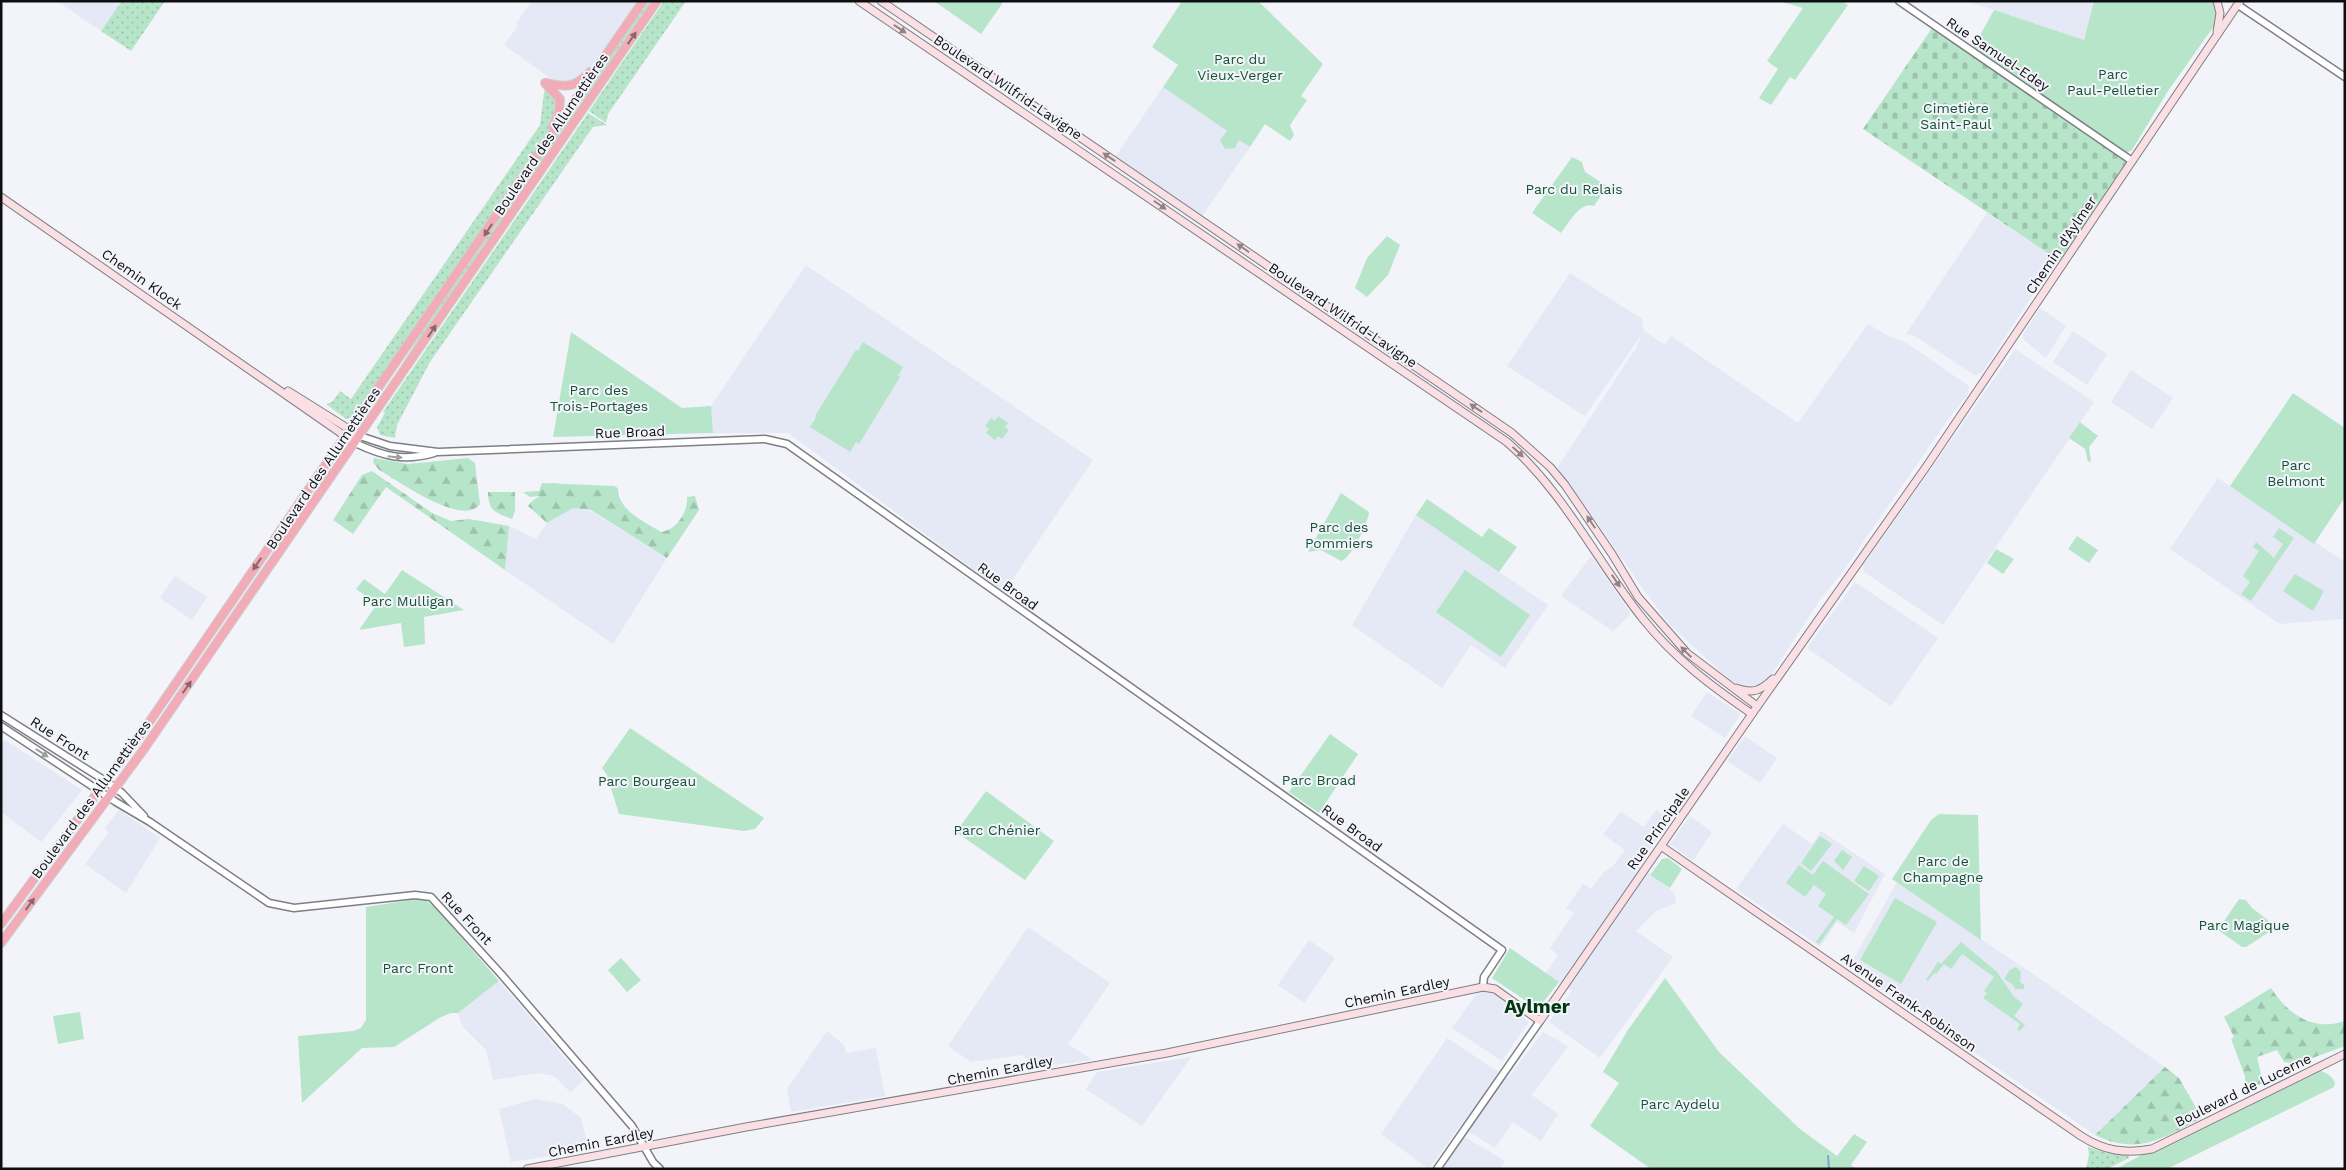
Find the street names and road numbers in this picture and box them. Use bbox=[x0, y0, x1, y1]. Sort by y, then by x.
street label: Rue Samuel-Edey bbox=[1943, 14, 2053, 95]
street label: Boulevard Wilfrid-Lavigne bbox=[931, 31, 1085, 143]
street label: Boulevard des Allumettières bbox=[491, 50, 611, 218]
street label: Chemin d'Aylmer bbox=[2022, 193, 2100, 297]
street label: Chemin Klock bbox=[99, 245, 185, 313]
street label: Boulevard Wilfrid-Lavigne bbox=[1266, 259, 1420, 371]
street label: Boulevard des Allumettières bbox=[263, 384, 383, 552]
street label: Rue Broad bbox=[595, 423, 665, 441]
street label: Rue Broad bbox=[975, 559, 1041, 613]
street label: Rue Front bbox=[28, 713, 93, 763]
street label: Boulevard des Allumettières bbox=[28, 717, 154, 881]
street label: Rue Principale bbox=[1623, 783, 1693, 873]
street label: Rue Broad bbox=[1319, 801, 1385, 855]
street label: Rue Front bbox=[438, 888, 496, 948]
street label: Avenue Frank-Robinson bbox=[1838, 949, 1980, 1055]
street label: Chemin Eardley bbox=[1343, 973, 1452, 1011]
street label: Boulevard de Lucerne bbox=[2172, 1050, 2314, 1130]
street label: Chemin Eardley bbox=[946, 1052, 1055, 1088]
street label: Chemin Eardley bbox=[547, 1124, 656, 1160]

